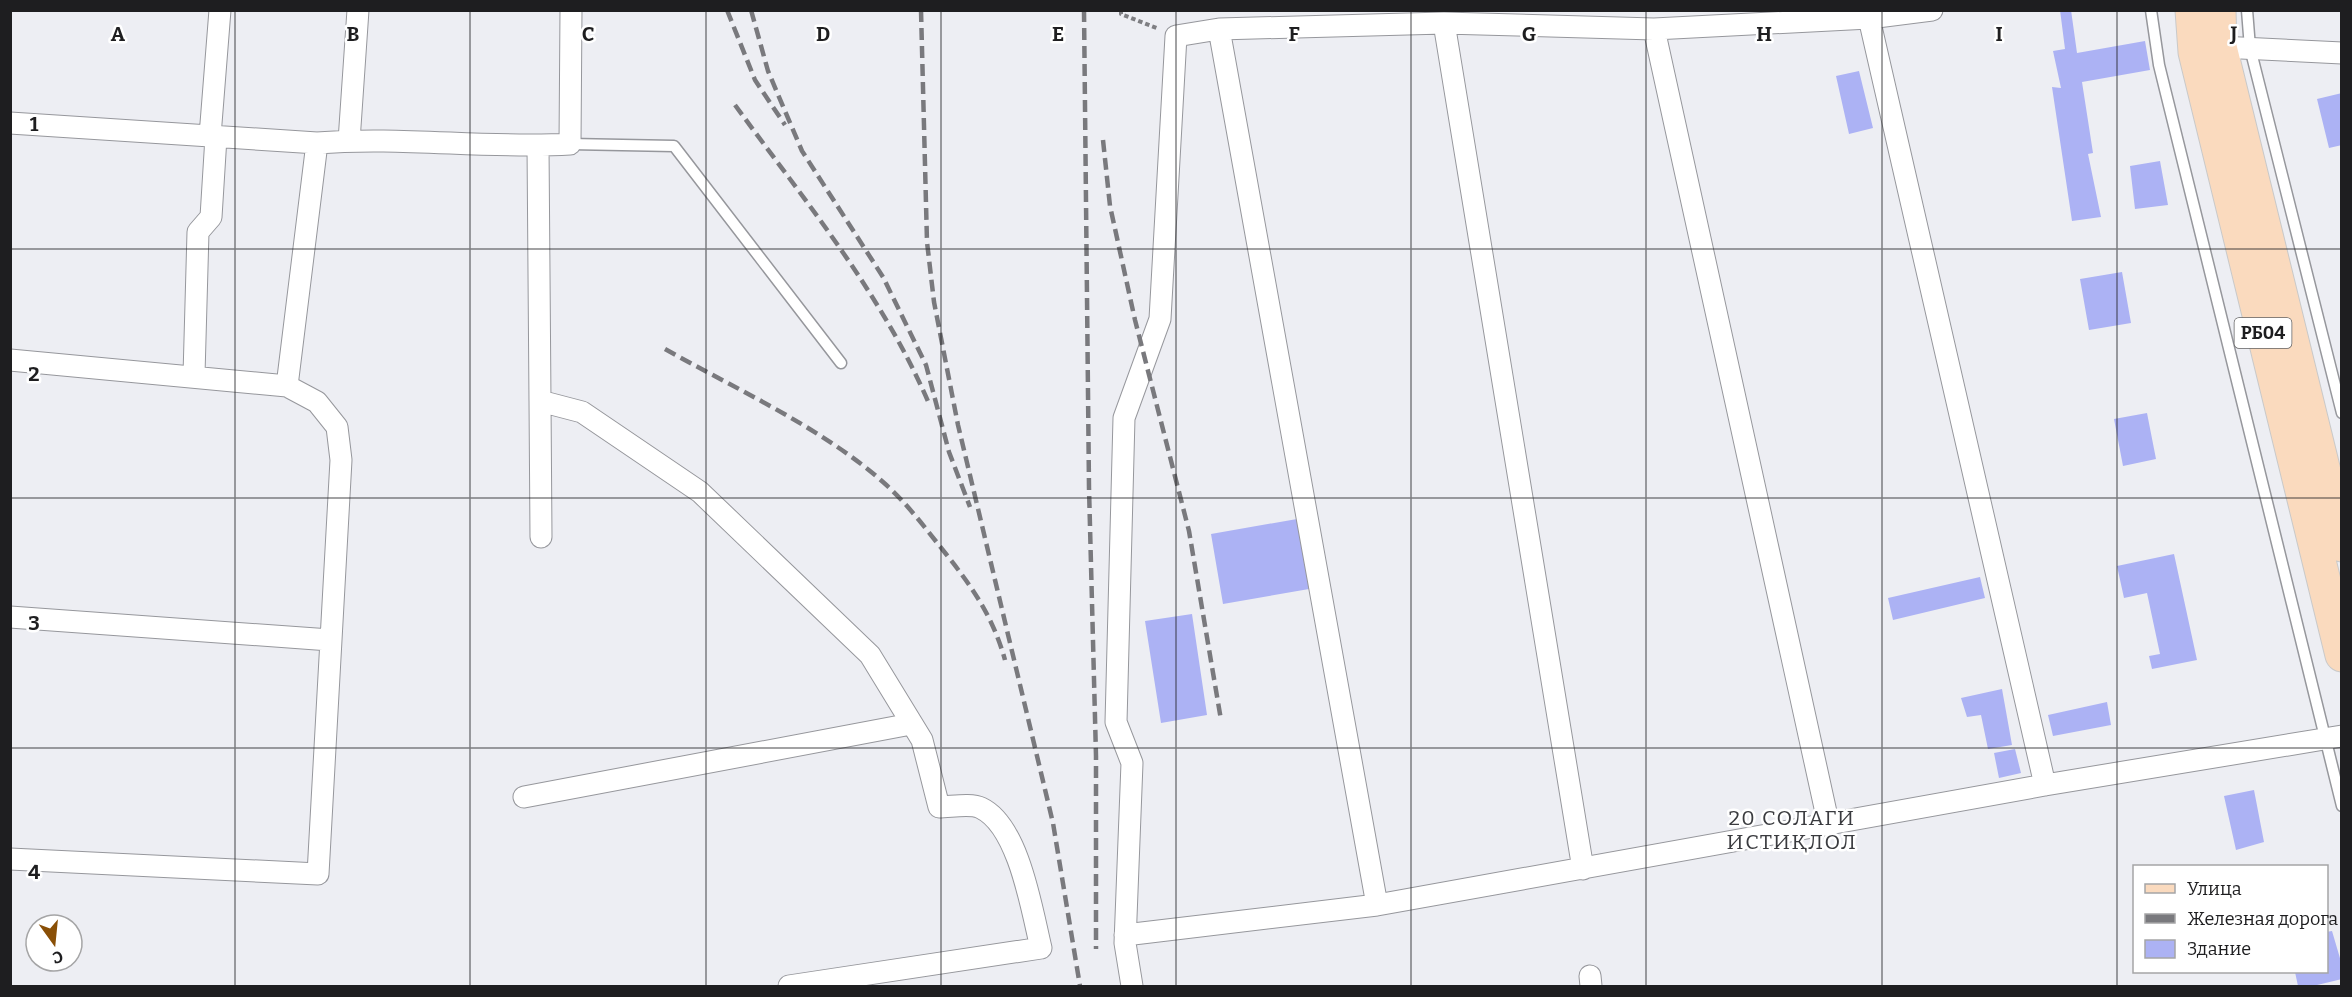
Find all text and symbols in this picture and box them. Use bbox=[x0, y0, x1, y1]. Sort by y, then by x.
text: A bbox=[111, 22, 126, 46]
text: B bbox=[347, 22, 360, 46]
text: C bbox=[582, 22, 594, 46]
text: D bbox=[816, 22, 830, 46]
text: E bbox=[1052, 22, 1064, 46]
text: F bbox=[1288, 22, 1300, 46]
text: G bbox=[1522, 22, 1536, 46]
text: H bbox=[1756, 22, 1772, 46]
text: I bbox=[1995, 22, 2003, 46]
text: J bbox=[2230, 22, 2238, 46]
text: 1 bbox=[30, 112, 39, 136]
road number: РБ04 bbox=[2234, 318, 2292, 348]
text: 2 bbox=[28, 362, 40, 386]
text: 3 bbox=[28, 611, 40, 635]
district label: 20 СОЛАГИ ИСТИҚЛОЛ bbox=[1727, 805, 1857, 855]
text: 4 bbox=[28, 860, 40, 884]
legend bbox=[2133, 865, 2328, 973]
text: Улица bbox=[2187, 878, 2242, 900]
text: Железная дорога bbox=[2187, 908, 2338, 930]
north arrow bbox=[24, 913, 84, 973]
text: Здание bbox=[2187, 938, 2251, 960]
text: С bbox=[50, 947, 65, 967]

